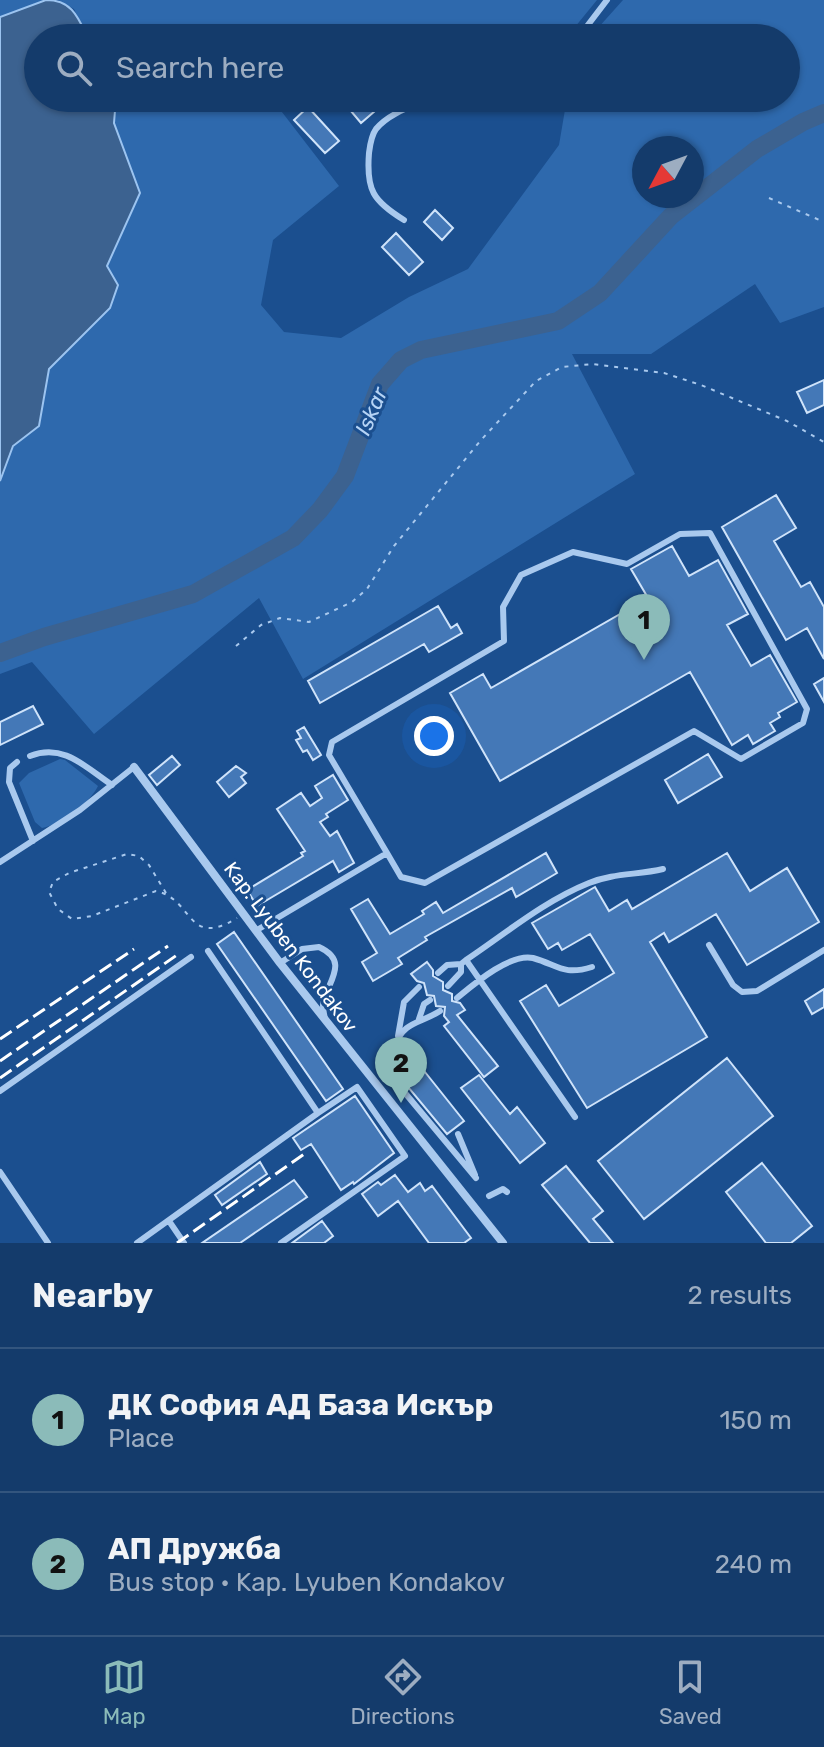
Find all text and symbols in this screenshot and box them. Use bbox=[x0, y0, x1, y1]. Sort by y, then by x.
search box bbox=[24, 24, 800, 112]
icon: search bbox=[52, 46, 96, 90]
text: Search here bbox=[116, 50, 284, 86]
north arrow bbox=[632, 136, 704, 208]
water label: Iskar bbox=[349, 381, 394, 439]
pin: 1 bbox=[618, 594, 670, 660]
your location bbox=[414, 716, 454, 756]
street label: Kap. Lyuben Kondakov bbox=[219, 857, 363, 1037]
pin: 2 bbox=[375, 1037, 427, 1103]
text: Nearby bbox=[32, 1275, 153, 1316]
text: 2 results bbox=[688, 1280, 792, 1311]
text: ДК София АД База Искър bbox=[108, 1387, 493, 1423]
text: 1 bbox=[52, 1405, 64, 1436]
text: 150 m bbox=[719, 1405, 792, 1436]
text: Place bbox=[108, 1423, 174, 1454]
text: АП Дружба bbox=[108, 1531, 281, 1567]
text: 2 bbox=[50, 1549, 66, 1580]
text: 240 m bbox=[715, 1549, 792, 1580]
text: Bus stop · Kap. Lyuben Kondakov bbox=[108, 1567, 505, 1598]
tab: Map bbox=[102, 1655, 146, 1730]
tab: Directions bbox=[350, 1655, 455, 1730]
tab: Saved bbox=[659, 1655, 722, 1730]

